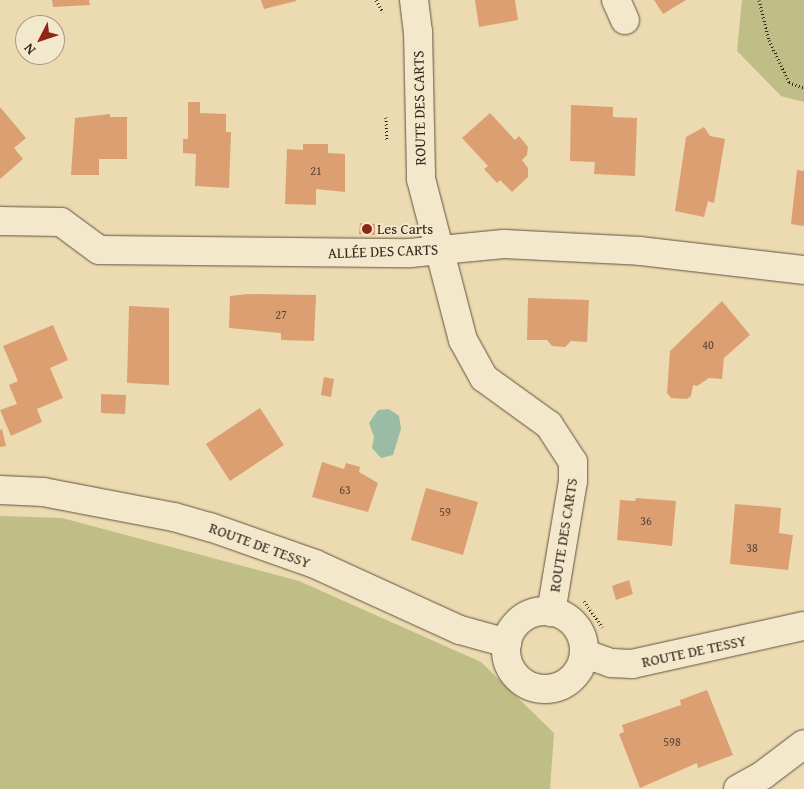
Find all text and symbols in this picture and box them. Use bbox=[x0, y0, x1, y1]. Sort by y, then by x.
north arrow bbox=[15, 15, 65, 65]
text: N bbox=[19, 39, 40, 59]
street label: ROUTE DES CARTS bbox=[409, 50, 429, 166]
house number: 21 bbox=[310, 164, 322, 178]
place label: Les Carts bbox=[377, 220, 433, 238]
marker: Les Carts bbox=[361, 223, 373, 235]
street label: ALLÉE DES CARTS bbox=[328, 240, 438, 262]
house number: 27 bbox=[275, 308, 287, 322]
house number: 40 bbox=[702, 338, 714, 352]
street label: ROUTE DES CARTS bbox=[545, 477, 581, 593]
house number: 63 bbox=[339, 483, 351, 497]
house number: 59 bbox=[439, 505, 451, 519]
house number: 36 bbox=[640, 514, 652, 528]
street label: ROUTE DE TESSY bbox=[207, 518, 313, 572]
house number: 38 bbox=[746, 541, 758, 555]
street label: ROUTE DE TESSY bbox=[640, 631, 748, 671]
house number: 598 bbox=[663, 735, 681, 749]

